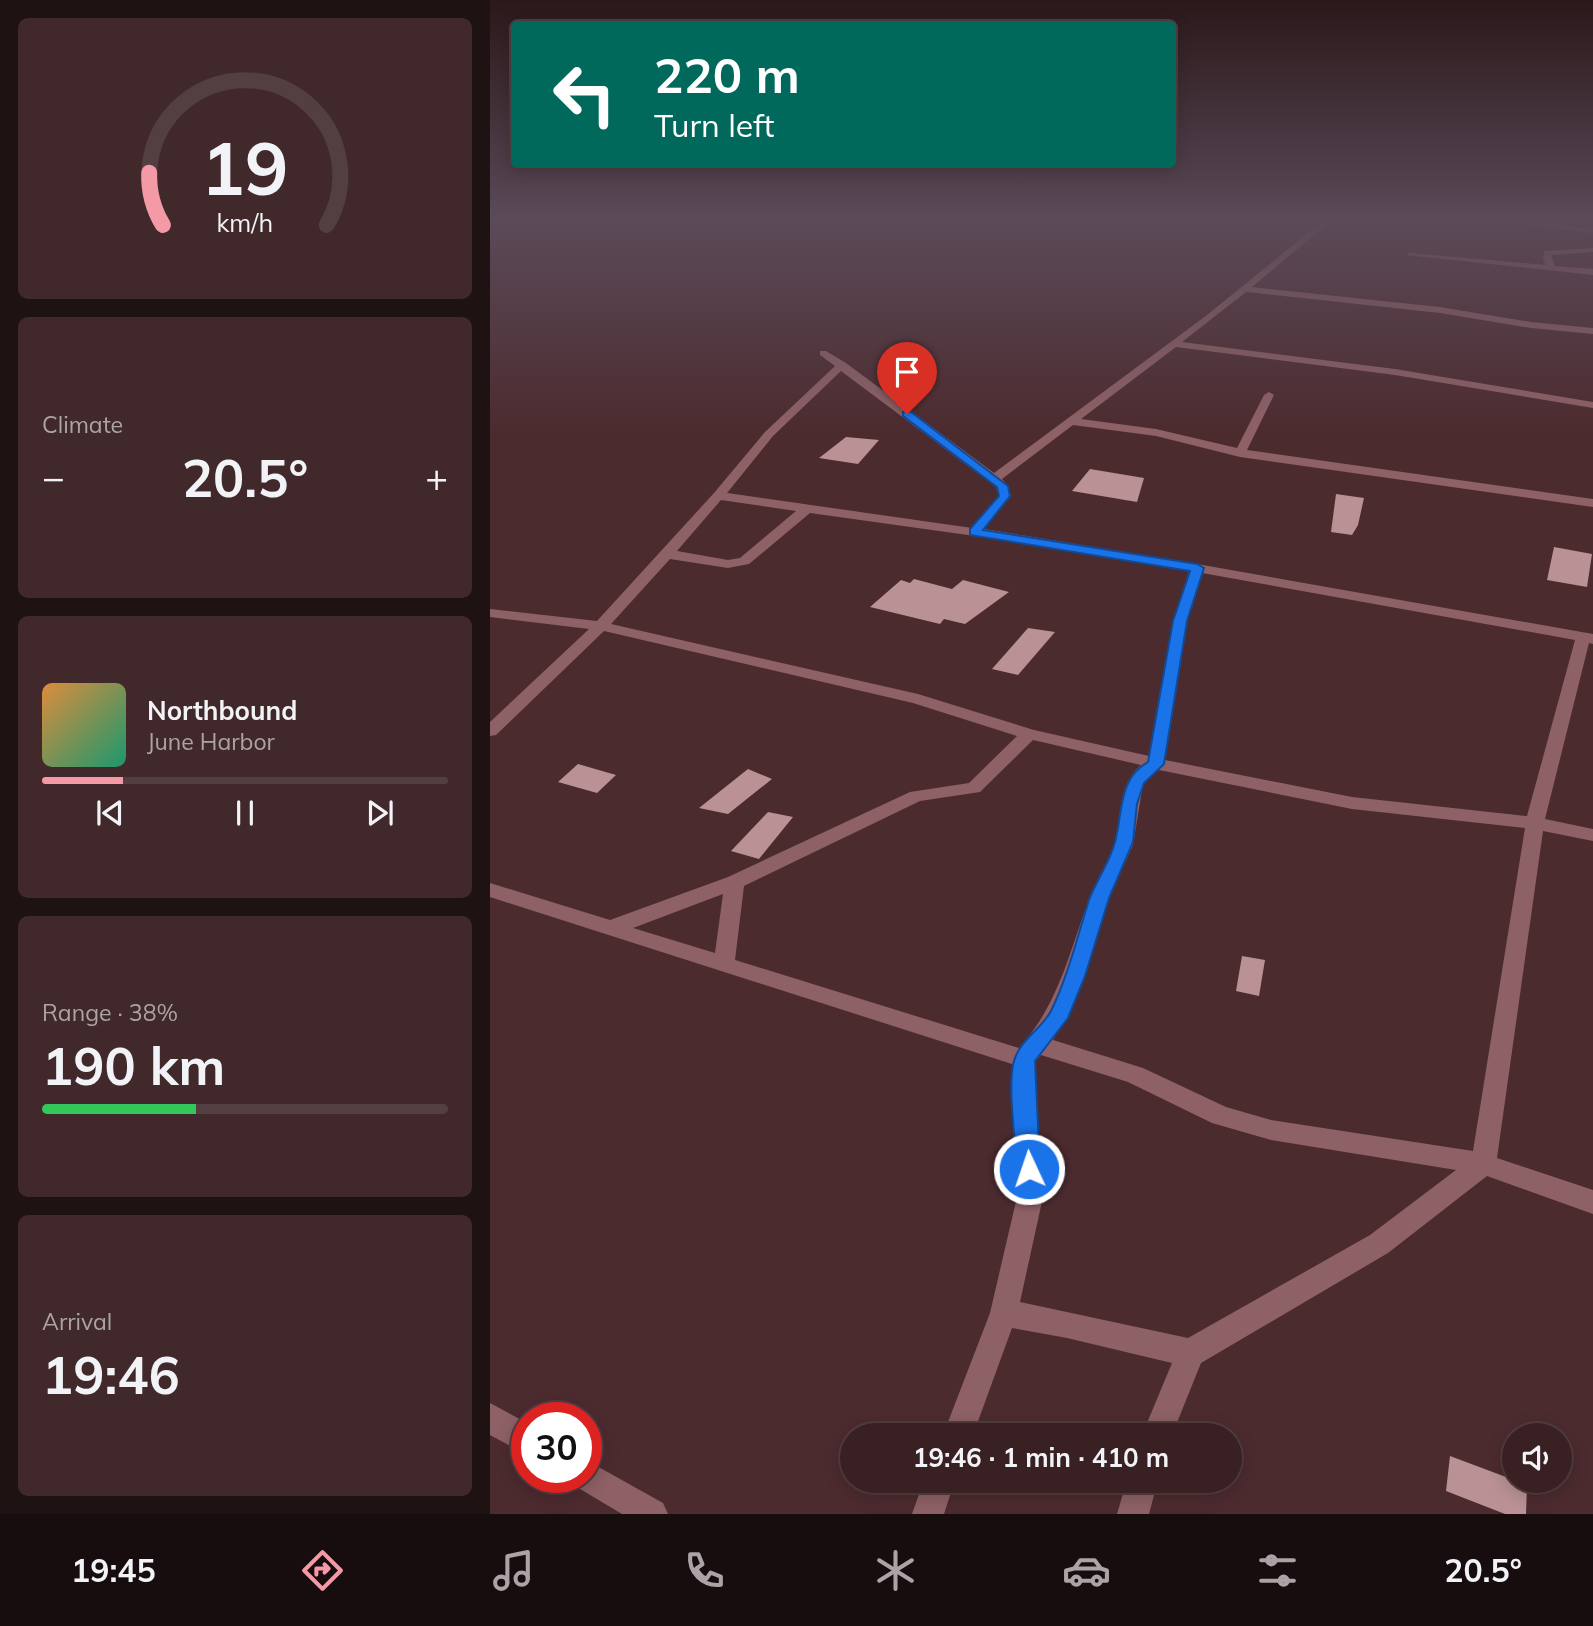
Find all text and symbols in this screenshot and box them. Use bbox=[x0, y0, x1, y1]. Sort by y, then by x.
text: 220 m bbox=[654, 44, 800, 105]
icon: left bbox=[539, 49, 630, 140]
text: Turn left bbox=[654, 105, 774, 145]
text: 19 bbox=[201, 122, 289, 213]
text: km/h bbox=[217, 206, 273, 237]
pin bbox=[877, 342, 937, 414]
icon: arrive bbox=[888, 353, 926, 391]
text: Climate bbox=[42, 410, 123, 439]
text: 20.5° bbox=[182, 445, 308, 510]
text: − bbox=[42, 453, 65, 501]
text: + bbox=[425, 453, 448, 501]
text: Northbound bbox=[147, 694, 297, 727]
text: June Harbor bbox=[147, 727, 275, 756]
icon: previous bbox=[91, 794, 129, 832]
icon: pause bbox=[226, 794, 264, 832]
icon: next bbox=[361, 794, 399, 832]
text: Range · 38% bbox=[42, 998, 178, 1027]
text: 190 km bbox=[42, 1033, 225, 1098]
position arrow bbox=[992, 1132, 1066, 1206]
text: Arrival bbox=[42, 1307, 112, 1336]
text: 19:46 bbox=[42, 1342, 180, 1407]
speed limit sign: 30 bbox=[511, 1402, 602, 1493]
map controls bbox=[1502, 1423, 1572, 1493]
button: sound bbox=[1502, 1423, 1572, 1493]
text: 19:46 · 1 min · 410 m bbox=[913, 1441, 1169, 1474]
icon: directions bbox=[298, 1546, 347, 1595]
icon: music bbox=[489, 1546, 538, 1595]
icon: phone bbox=[680, 1546, 729, 1595]
icon: climate bbox=[871, 1546, 920, 1595]
icon: car bbox=[1062, 1546, 1111, 1595]
icon: filters bbox=[1253, 1546, 1302, 1595]
text: 19:45 bbox=[71, 1550, 156, 1590]
text: 20.5° bbox=[1444, 1550, 1522, 1590]

